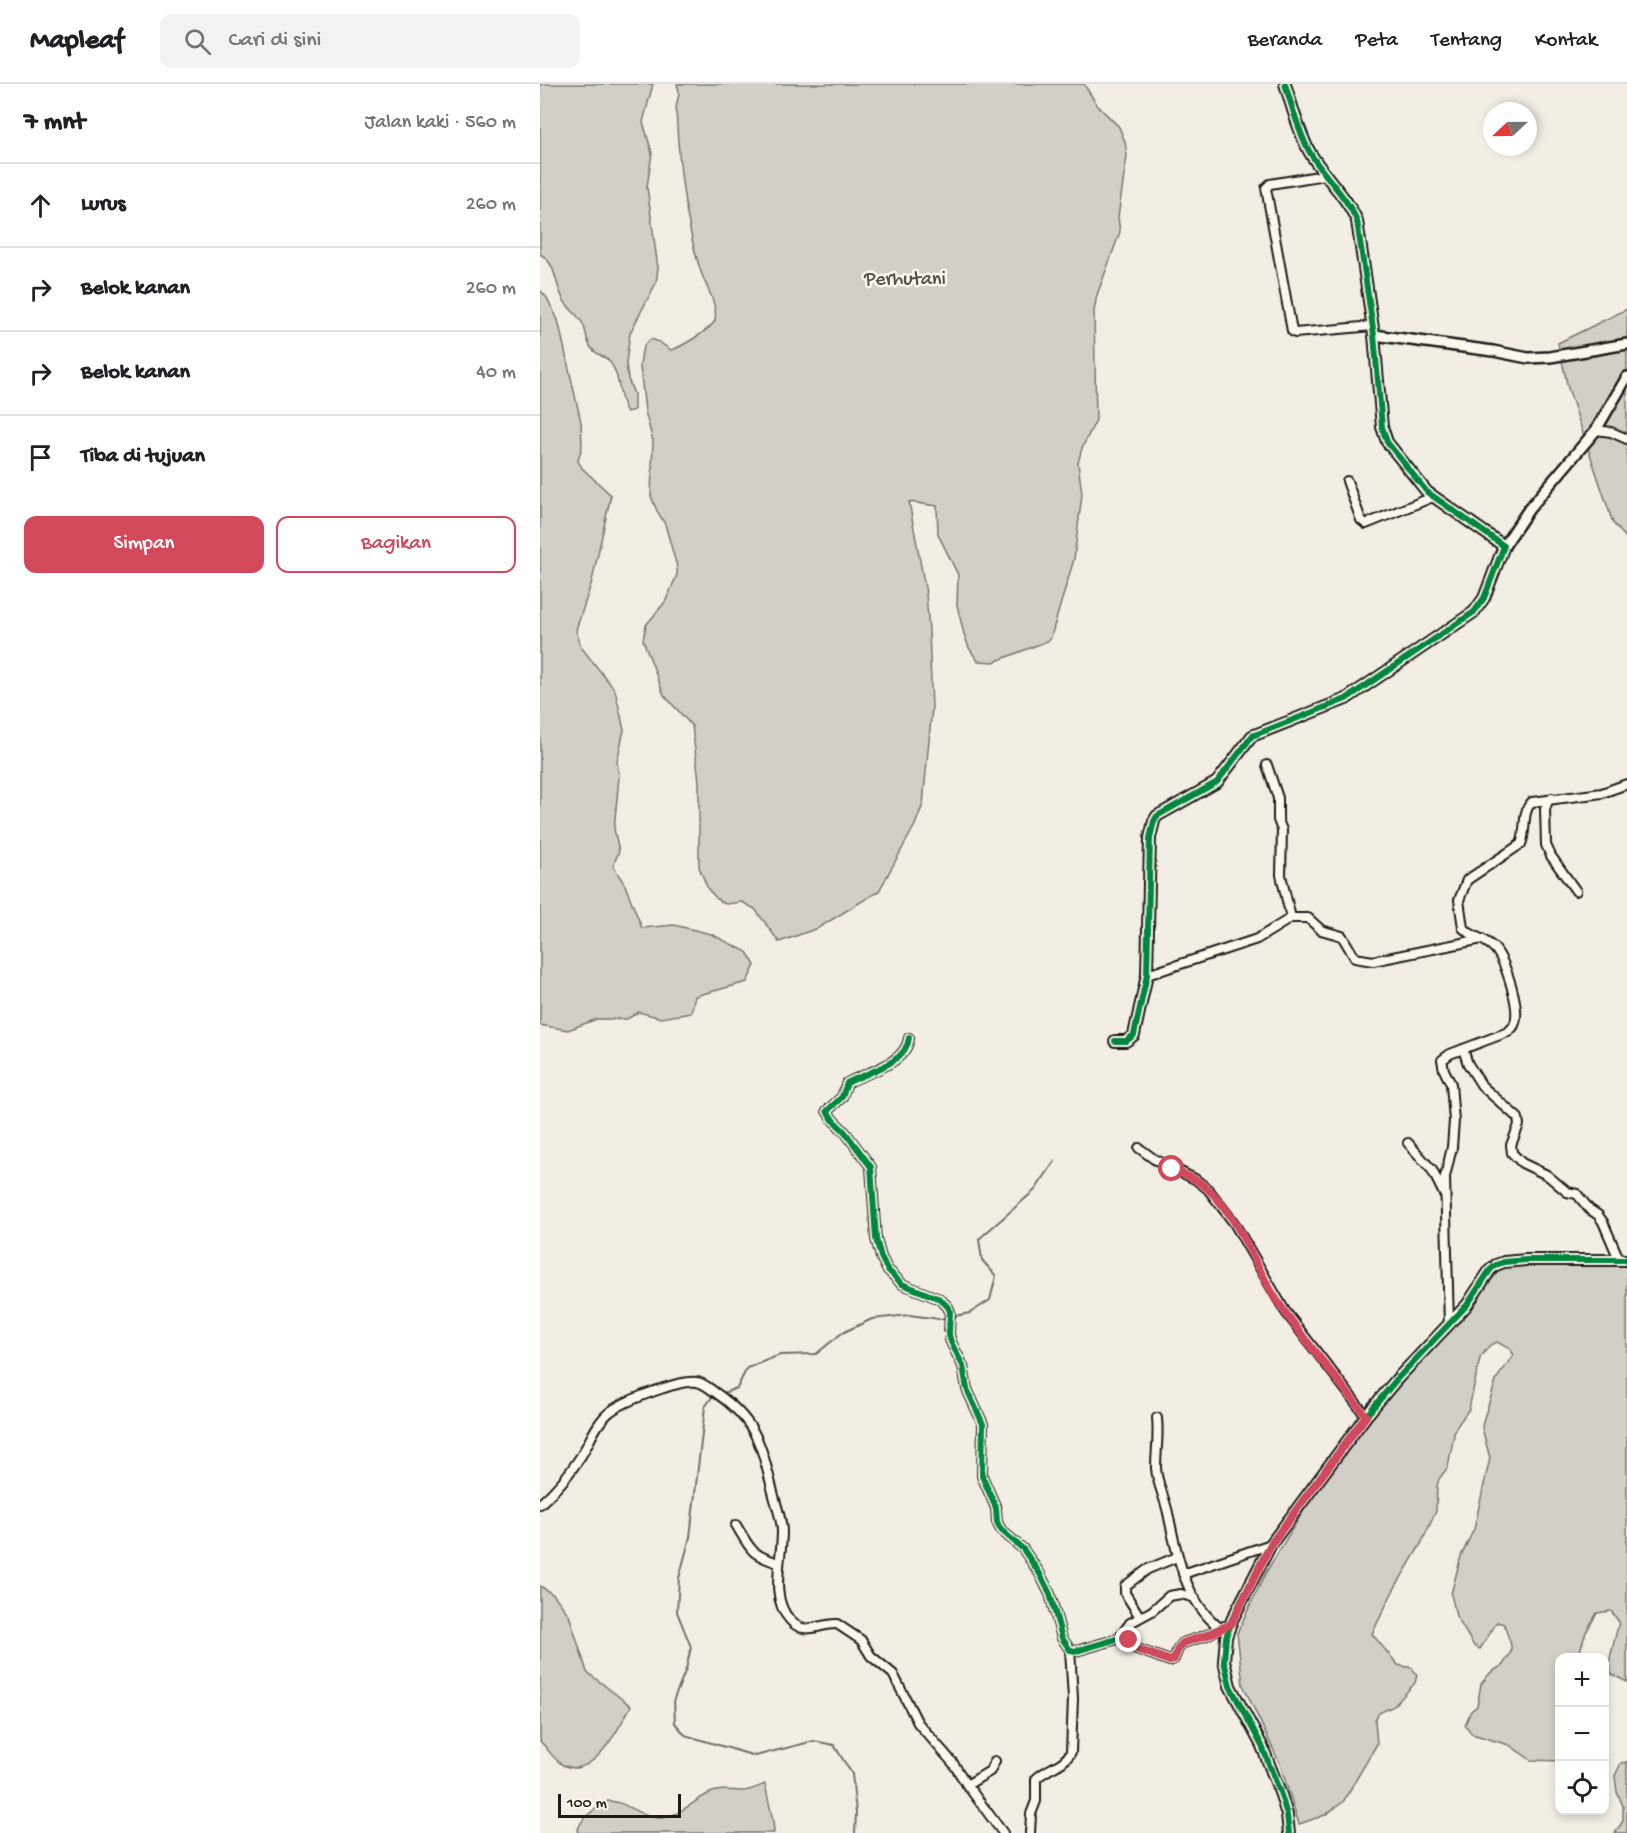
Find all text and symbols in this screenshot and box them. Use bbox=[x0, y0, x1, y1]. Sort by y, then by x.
search box bbox=[160, 14, 580, 68]
text: Mapleaf bbox=[30, 25, 124, 58]
icon: search bbox=[181, 25, 214, 58]
text: Cari di sini bbox=[229, 28, 321, 54]
text: Beranda bbox=[1248, 29, 1322, 54]
text: Peta bbox=[1355, 29, 1398, 54]
text: Tentang bbox=[1431, 29, 1502, 54]
text: Kontak bbox=[1535, 29, 1597, 54]
north arrow bbox=[1483, 102, 1537, 156]
text: 7 mnt bbox=[24, 108, 85, 139]
text: Jalan kaki · 560 m bbox=[365, 112, 516, 135]
icon: ahead bbox=[24, 189, 57, 222]
text: Lurus bbox=[81, 192, 126, 218]
text: 260 m bbox=[466, 194, 516, 217]
park label: Perhutani bbox=[863, 269, 946, 292]
icon: right bbox=[24, 273, 57, 306]
text: Belok kanan bbox=[81, 276, 190, 302]
text: 260 m bbox=[466, 278, 516, 301]
icon: right bbox=[24, 357, 57, 390]
text: Belok kanan bbox=[81, 360, 190, 386]
text: 40 m bbox=[476, 362, 516, 385]
icon: arrive bbox=[24, 441, 57, 474]
text: Tiba di tujuan bbox=[81, 444, 205, 470]
button: Simpan bbox=[24, 516, 264, 573]
button: Bagikan bbox=[276, 516, 516, 573]
route start bbox=[1158, 1155, 1184, 1181]
route end bbox=[1115, 1626, 1141, 1652]
map controls bbox=[1555, 1653, 1609, 1815]
button: + bbox=[1555, 1653, 1609, 1707]
button: − bbox=[1555, 1707, 1609, 1761]
button: locate bbox=[1555, 1761, 1609, 1815]
scale bar bbox=[558, 1791, 681, 1818]
text: 100 m bbox=[567, 1795, 607, 1814]

